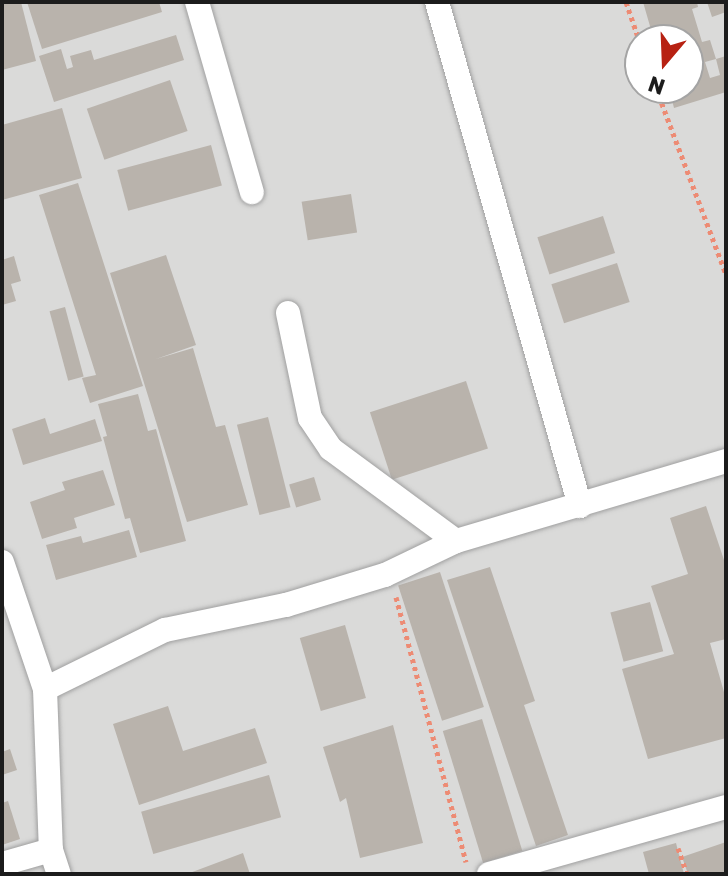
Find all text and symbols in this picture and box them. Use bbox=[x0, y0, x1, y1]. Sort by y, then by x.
north arrow bbox=[624, 24, 704, 104]
text: N bbox=[645, 70, 669, 101]

